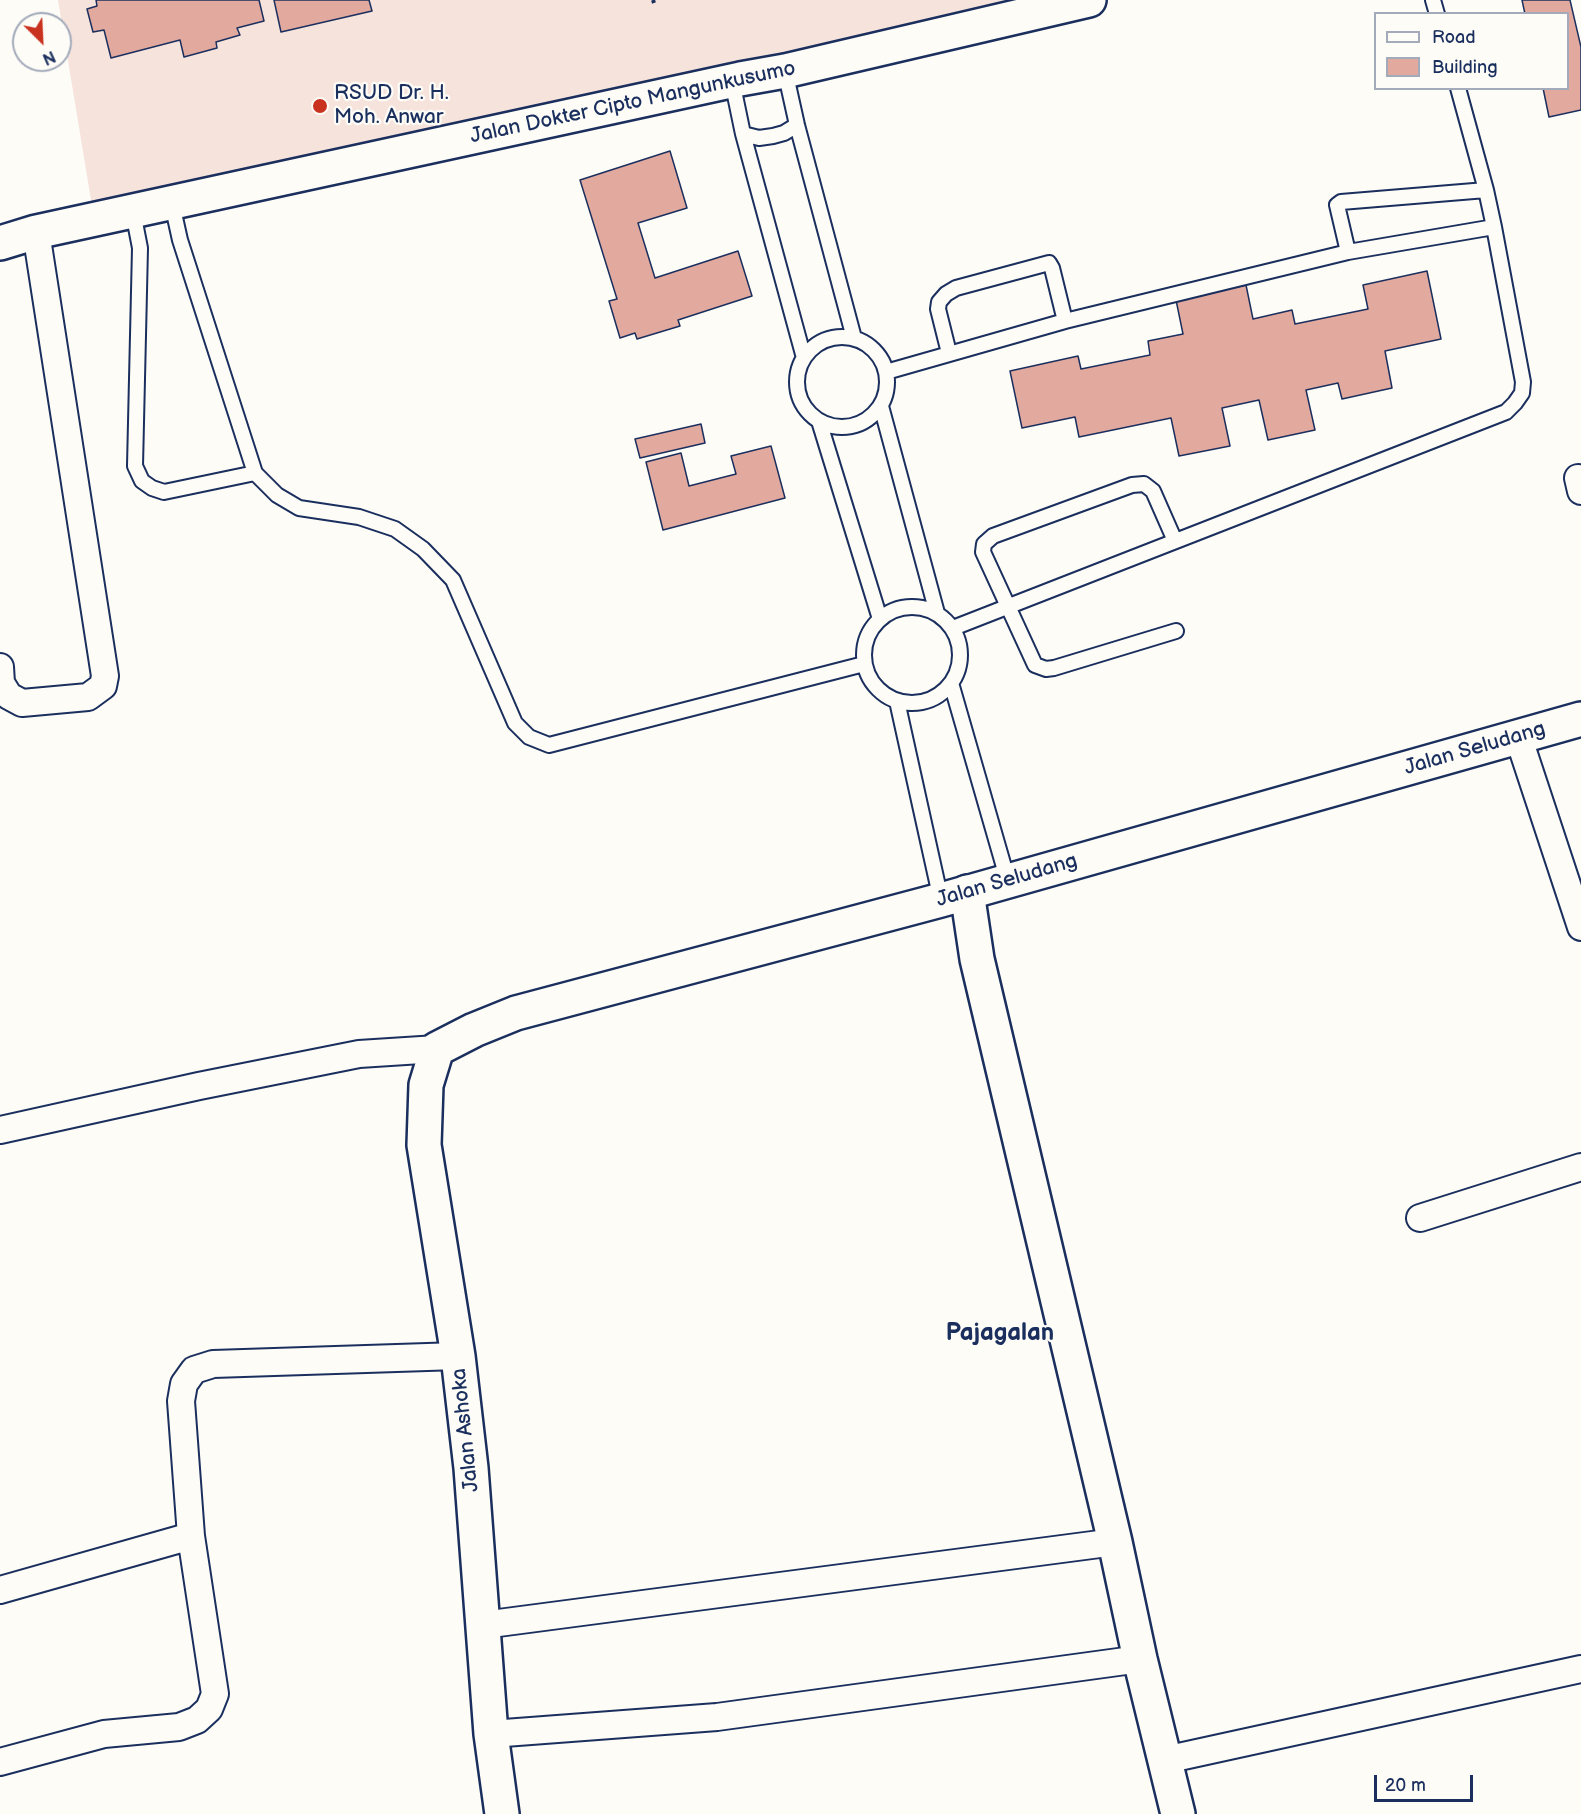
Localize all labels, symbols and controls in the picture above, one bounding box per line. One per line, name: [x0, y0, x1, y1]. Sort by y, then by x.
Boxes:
north arrow: [12, 12, 72, 72]
legend: [1374, 12, 1569, 90]
text: Road: [1432, 27, 1476, 48]
text: N: [39, 46, 58, 68]
street label: Jalan Dokter Cipto Mangunkusumo: [468, 56, 798, 150]
text: Building: [1432, 57, 1498, 78]
place label: RSUD Dr. H. Moh. Anwar: [334, 81, 449, 131]
marker: RSUD Dr. H. Moh. Anwar: [311, 97, 329, 115]
street label: Jalan Seludang: [1401, 717, 1549, 781]
street label: Jalan Seludang: [933, 849, 1081, 913]
district label: Pajagalan: [946, 1320, 1054, 1348]
street label: Jalan Ashoka: [447, 1367, 485, 1493]
scale bar: [1377, 1763, 1476, 1801]
text: 20 m: [1385, 1775, 1426, 1796]

